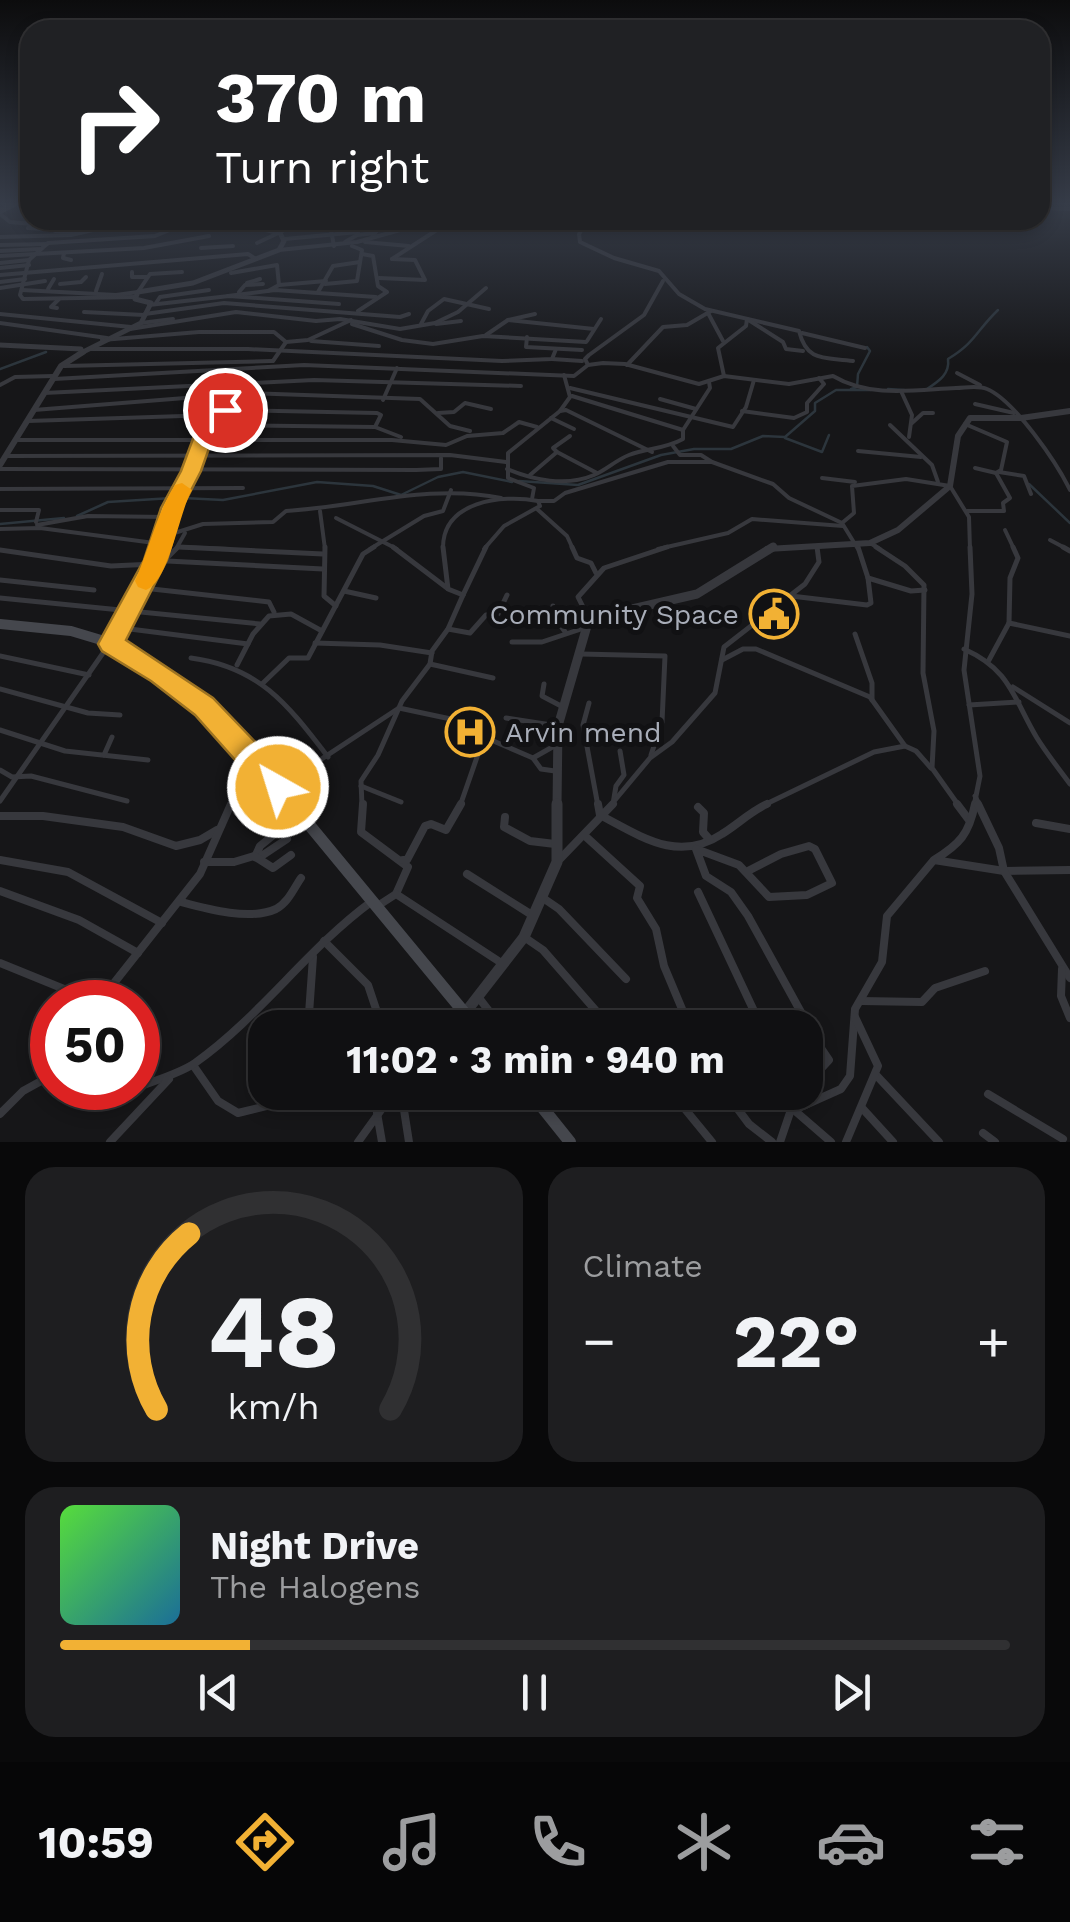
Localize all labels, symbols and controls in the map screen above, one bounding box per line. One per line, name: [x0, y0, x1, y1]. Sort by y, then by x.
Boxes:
text: 370 m: [215, 57, 426, 139]
icon: right: [50, 60, 180, 190]
text: Turn right: [215, 141, 429, 194]
pin: [183, 368, 268, 453]
icon: arrive: [198, 383, 253, 438]
public building icon: Community Space: [748, 588, 800, 640]
place label: Community Space: [489, 598, 739, 631]
hospital icon: Arvin mend: [444, 706, 496, 758]
place label: Arvin mend: [505, 716, 662, 749]
position arrow: [226, 735, 330, 839]
speed limit sign: 50: [30, 980, 160, 1110]
text: 11:02 · 3 min · 940 m: [346, 1038, 725, 1082]
text: Climate: [583, 1247, 703, 1285]
text: 48: [208, 1270, 340, 1392]
text: 22°: [733, 1297, 860, 1385]
text: −: [583, 1309, 616, 1373]
text: +: [977, 1309, 1010, 1373]
text: km/h: [228, 1386, 320, 1428]
text: Night Drive: [210, 1524, 419, 1568]
text: The Halogens: [210, 1568, 420, 1606]
icon: previous: [191, 1665, 246, 1720]
icon: pause: [507, 1665, 562, 1720]
icon: next: [824, 1665, 879, 1720]
icon: directions: [230, 1807, 300, 1877]
icon: music: [377, 1807, 447, 1877]
icon: phone: [523, 1807, 593, 1877]
icon: climate: [669, 1807, 739, 1877]
icon: car: [816, 1807, 886, 1877]
icon: filters: [962, 1807, 1032, 1877]
text: 10:59: [38, 1816, 154, 1869]

